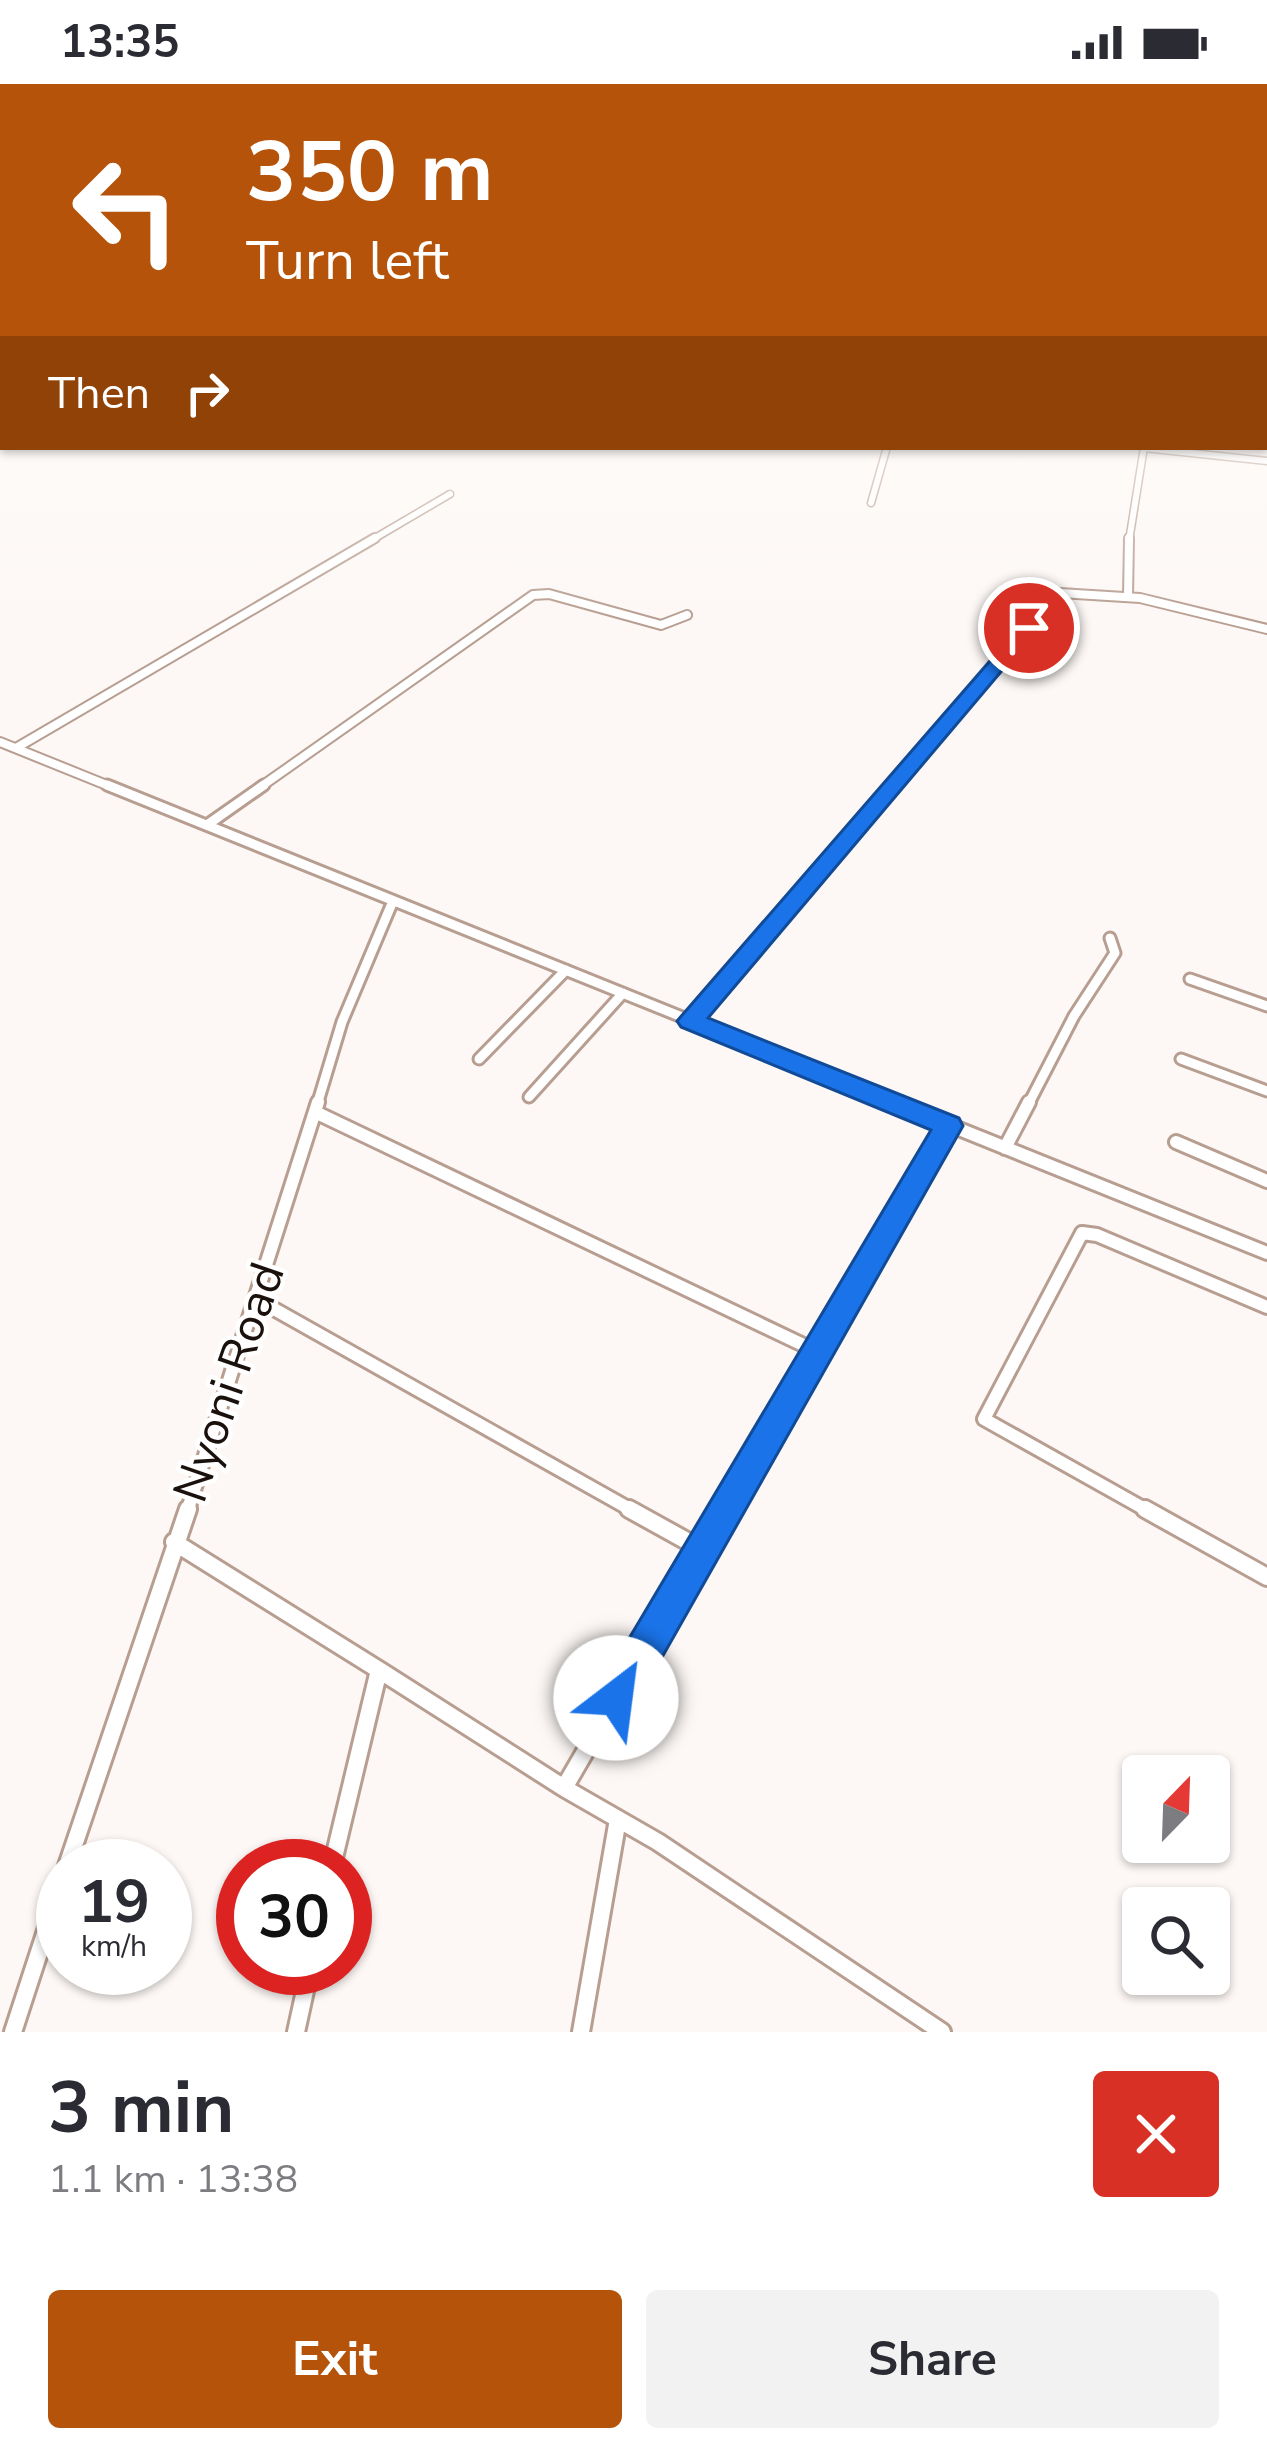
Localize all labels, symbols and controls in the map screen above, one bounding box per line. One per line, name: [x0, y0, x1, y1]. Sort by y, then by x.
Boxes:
text: 13:35: [60, 12, 179, 73]
text: 350 m: [246, 115, 494, 230]
icon: left: [48, 132, 204, 288]
text: Turn left: [246, 224, 449, 298]
icon: right: [174, 360, 240, 426]
text: Then: [48, 363, 150, 424]
pin: [978, 577, 1080, 679]
icon: arrive: [996, 595, 1062, 661]
street label: Nyoni Road: [157, 1254, 301, 1511]
position arrow: [553, 1635, 679, 1761]
north arrow: [1122, 1755, 1230, 1863]
map controls: [1122, 1755, 1230, 1995]
speed limit sign: 30: [216, 1839, 372, 1995]
text: 19: [78, 1861, 150, 1943]
button: search: [1122, 1887, 1230, 1995]
text: km/h: [81, 1926, 147, 1967]
text: 3 min: [48, 2059, 234, 2157]
button: close: [1093, 2071, 1219, 2197]
text: 1.1 km · 13:38: [48, 2153, 298, 2206]
button: Exit: [48, 2290, 622, 2428]
button: Share: [646, 2290, 1219, 2428]

